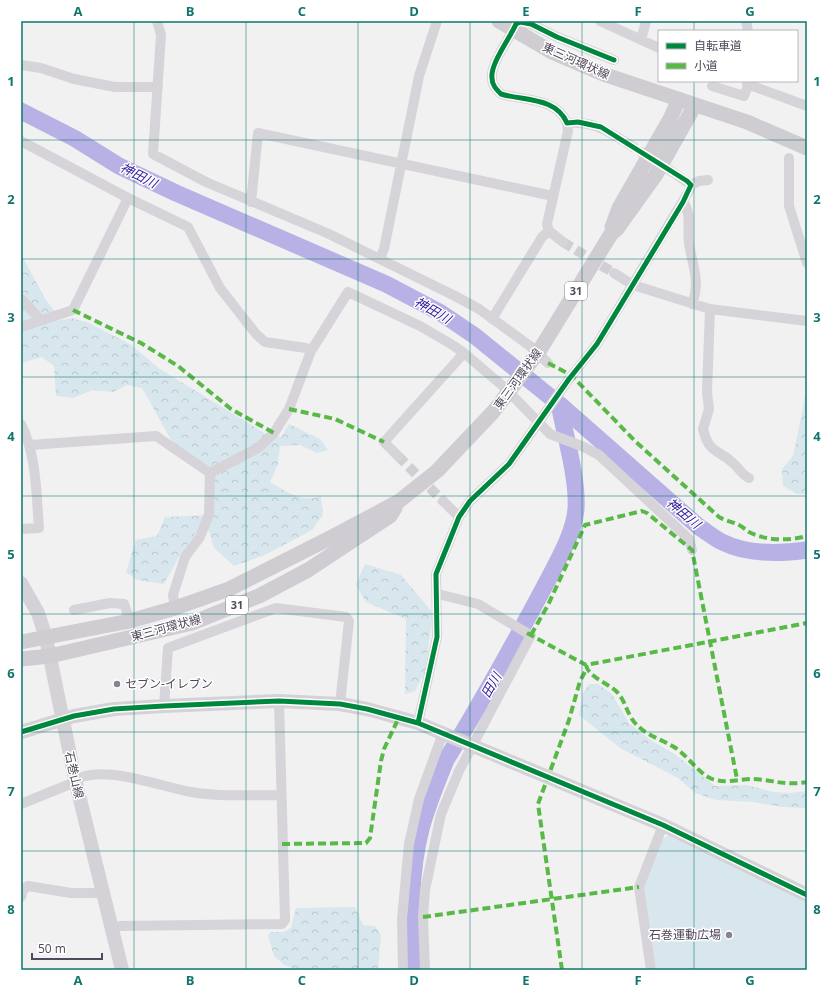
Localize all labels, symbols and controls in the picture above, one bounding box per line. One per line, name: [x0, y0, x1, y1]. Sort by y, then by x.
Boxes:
text: A: [74, 2, 83, 20]
text: B: [186, 2, 195, 20]
text: C: [298, 2, 306, 20]
text: D: [409, 2, 419, 20]
text: E: [522, 2, 530, 20]
text: F: [634, 2, 642, 20]
text: G: [745, 2, 755, 20]
legend: [658, 30, 798, 82]
text: 自転車道: [694, 37, 742, 54]
street label: 東三河環状線: [540, 38, 613, 83]
text: 小道: [694, 57, 718, 74]
text: 1: [7, 72, 15, 90]
text: 1: [813, 72, 821, 90]
water label: 神田川: [118, 158, 162, 193]
text: 2: [7, 190, 15, 208]
text: 2: [813, 190, 821, 208]
road number: 31: [565, 282, 587, 300]
water label: 神田川: [412, 292, 456, 329]
text: 3: [7, 308, 15, 326]
text: 3: [813, 308, 821, 326]
street label: 東三河環状線: [490, 345, 546, 413]
text: 4: [7, 427, 15, 445]
text: 4: [813, 427, 821, 445]
water label: 神田川: [663, 494, 706, 534]
text: 5: [7, 545, 15, 563]
text: 5: [813, 545, 821, 563]
road number: 31: [226, 596, 248, 614]
street label: 東三河環状線: [129, 610, 203, 645]
text: 6: [7, 664, 15, 682]
text: 6: [813, 664, 821, 682]
water label: 田川: [477, 668, 506, 701]
place label: セブン-イレブン: [125, 675, 213, 692]
marker: セブン-イレブン: [112, 679, 122, 689]
street label: 石巻山線: [61, 750, 88, 800]
text: 7: [7, 782, 15, 800]
text: 7: [813, 782, 821, 800]
text: 8: [7, 900, 15, 918]
text: 8: [813, 900, 821, 918]
place label: 石巻運動広場: [649, 926, 721, 943]
marker: 石巻運動広場: [724, 930, 734, 940]
scale bar: [32, 935, 102, 961]
text: 50 m: [38, 940, 66, 957]
text: A: [74, 971, 83, 989]
text: B: [186, 971, 195, 989]
text: C: [298, 971, 306, 989]
text: D: [409, 971, 419, 989]
text: E: [522, 971, 530, 989]
text: F: [634, 971, 642, 989]
text: G: [745, 971, 755, 989]

